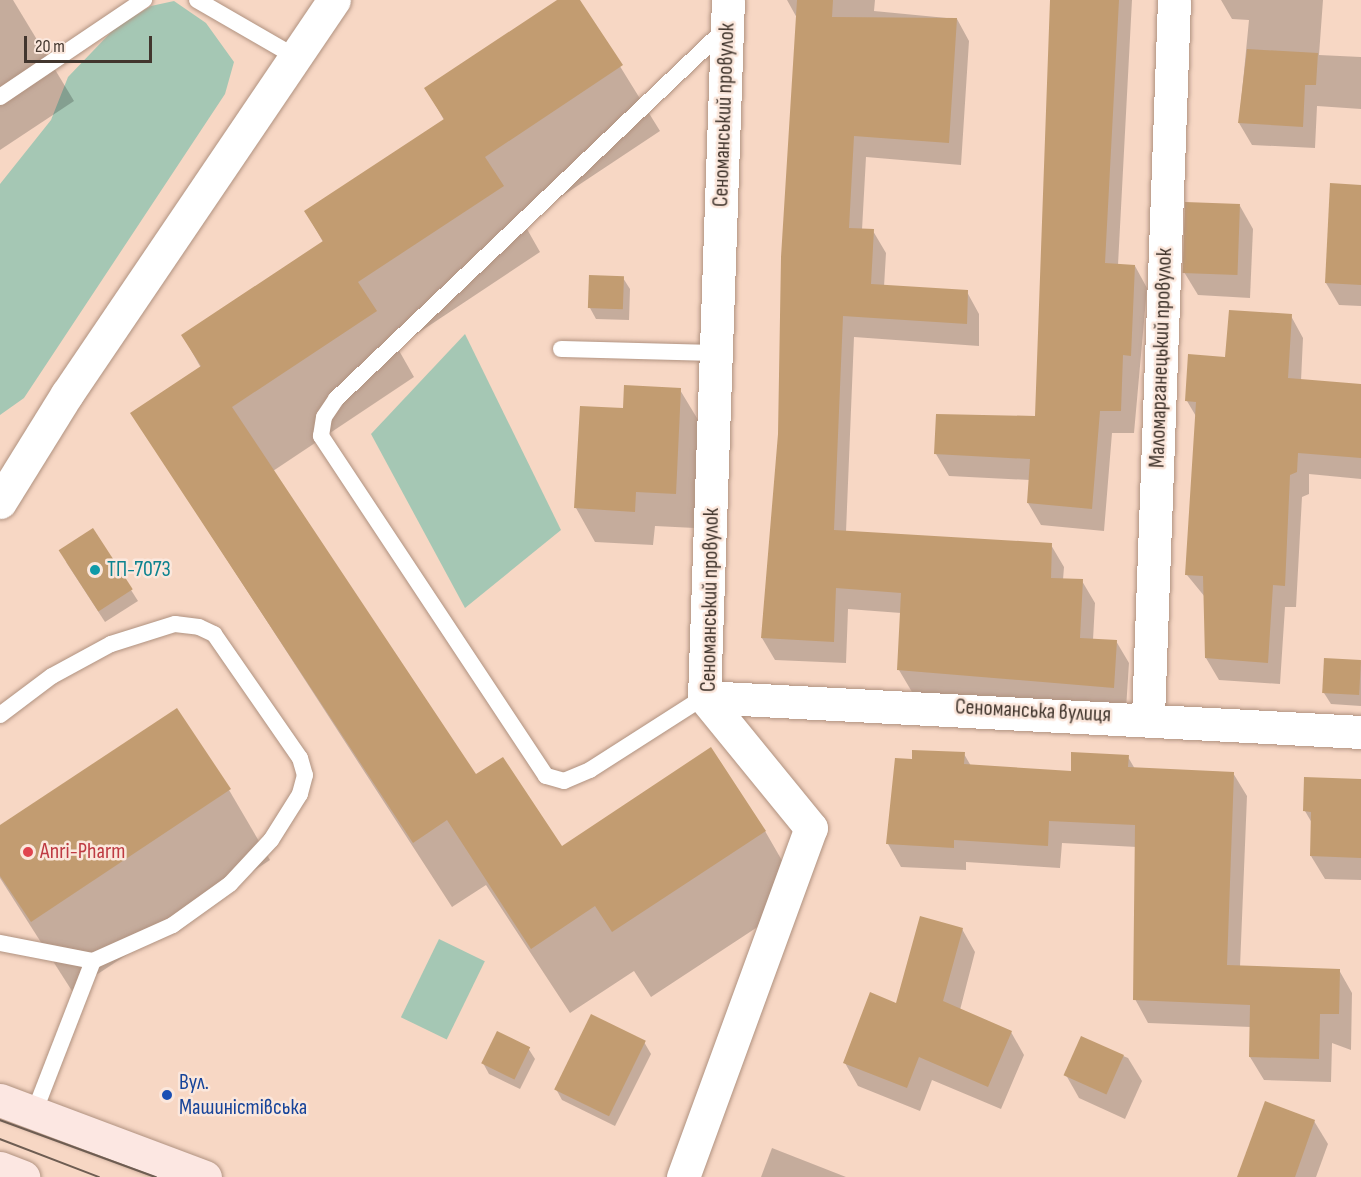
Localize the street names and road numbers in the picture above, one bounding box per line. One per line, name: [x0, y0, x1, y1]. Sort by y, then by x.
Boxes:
street label: Сеноманський провулок: [708, 23, 740, 207]
street label: Маломарганецький провулок: [1144, 248, 1178, 468]
street label: Сеноманський провулок: [695, 508, 725, 692]
street label: Сеноманська вулиця: [954, 694, 1112, 728]

